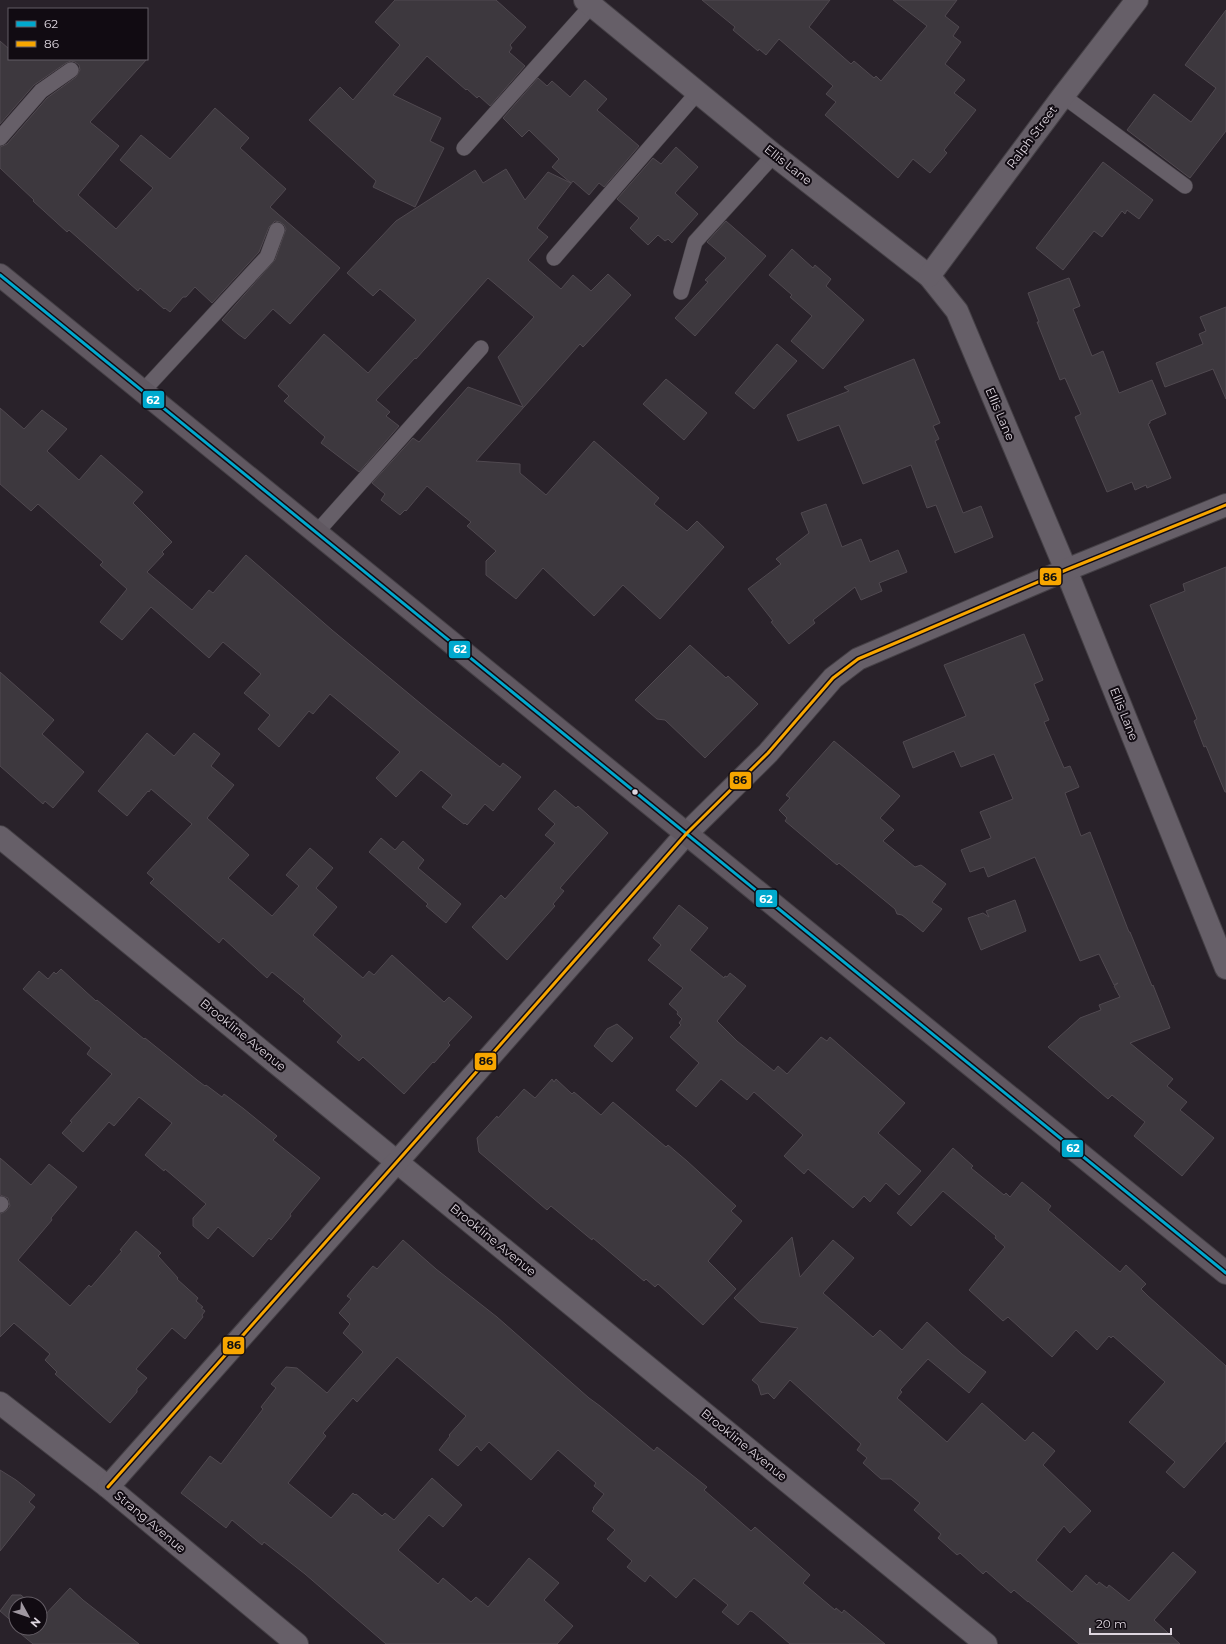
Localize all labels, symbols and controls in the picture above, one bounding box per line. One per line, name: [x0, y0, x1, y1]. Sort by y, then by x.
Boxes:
legend: [8, 8, 148, 60]
text: 62: [44, 16, 58, 31]
text: 86: [44, 36, 59, 51]
street label: Ralph Street: [1003, 102, 1060, 171]
street label: Ellis Lane: [762, 141, 815, 188]
street label: Ellis Lane: [983, 385, 1018, 443]
line badge: 62: [142, 390, 165, 409]
text: 62: [146, 393, 160, 407]
line badge: 86: [1039, 567, 1062, 586]
text: 86: [1043, 570, 1057, 584]
line badge: 62: [448, 640, 471, 659]
text: 62: [453, 642, 467, 656]
street label: Ellis Lane: [1107, 685, 1142, 743]
line badge: 86: [729, 771, 752, 790]
text: 86: [733, 773, 747, 787]
unlabelled marker: [630, 787, 640, 797]
line badge: 62: [755, 889, 778, 908]
text: 62: [759, 892, 773, 906]
street label: Brookline Avenue: [197, 995, 289, 1074]
line badge: 86: [474, 1052, 497, 1071]
text: 86: [479, 1054, 493, 1068]
line badge: 62: [1061, 1139, 1084, 1158]
text: 62: [1066, 1141, 1080, 1155]
street label: Brookline Avenue: [447, 1200, 539, 1279]
line badge: 86: [222, 1336, 245, 1355]
text: 86: [227, 1338, 241, 1352]
street label: Brookline Avenue: [698, 1405, 790, 1484]
street label: Strang Avenue: [112, 1487, 189, 1556]
north arrow: [8, 1596, 48, 1636]
scale bar: [1090, 1610, 1171, 1636]
text: N: [27, 1615, 44, 1630]
text: 20 m: [1096, 1616, 1127, 1631]

